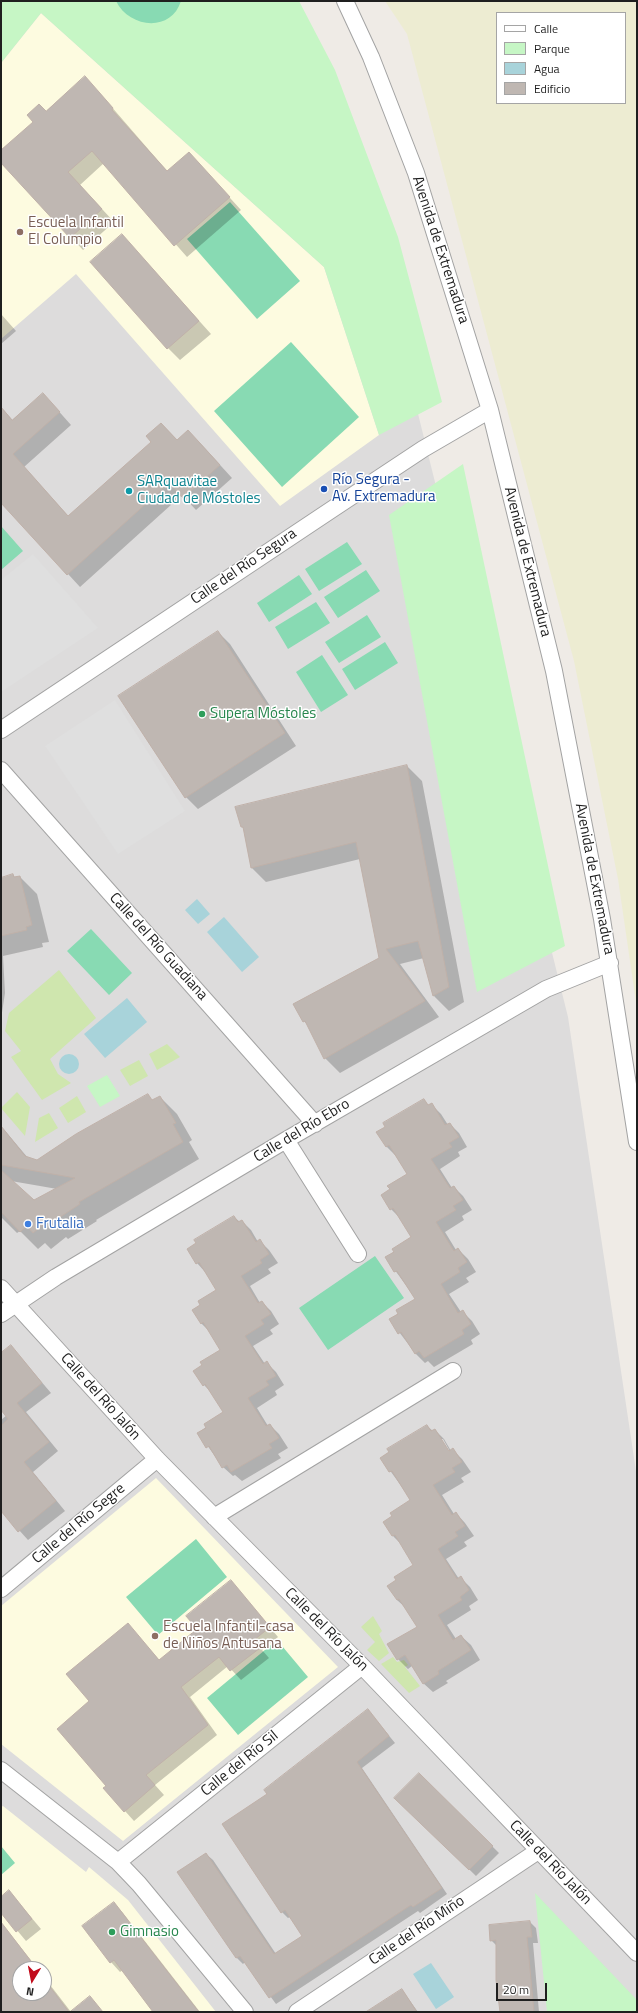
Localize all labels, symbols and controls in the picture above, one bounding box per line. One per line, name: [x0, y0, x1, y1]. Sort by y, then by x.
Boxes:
legend: [496, 12, 626, 104]
text: Calle: [534, 19, 558, 38]
text: Parque: [534, 39, 570, 58]
text: Agua: [534, 59, 560, 78]
text: Edificio: [534, 79, 570, 98]
street label: Avenida de Extremadura: [408, 174, 472, 326]
place label: Escuela Infantil El Columpio: [28, 214, 124, 249]
marker: Escuela Infantil El Columpio: [15, 227, 25, 237]
place label: Río Segura - Av. Extremadura: [332, 471, 436, 506]
place label: SARquavitae Ciudad de Móstoles: [137, 473, 261, 508]
marker: Río Segura - Av. Extremadura: [319, 484, 329, 494]
street label: Avenida de Extremadura: [500, 485, 554, 639]
marker: SARquavitae Ciudad de Móstoles: [124, 486, 134, 496]
street label: Calle del Río Segura: [188, 525, 300, 609]
place label: Supera Móstoles: [210, 705, 316, 723]
marker: Supera Móstoles: [197, 709, 207, 719]
street label: Avenida de Extremadura: [570, 802, 618, 956]
street label: Calle del Río Guadiana: [105, 890, 211, 1004]
street label: Calle del Río Ebro: [251, 1095, 353, 1167]
place label: Frutalia: [36, 1215, 84, 1233]
marker: Frutalia: [23, 1219, 33, 1229]
street label: Calle del Río Jalón: [56, 1350, 144, 1444]
street label: Calle del Río Segre: [29, 1480, 129, 1568]
street label: Calle del Río Jalón: [280, 1584, 372, 1676]
place label: Escuela Infantil-casa de Niños Antusana: [163, 1618, 294, 1653]
marker: Escuela Infantil-casa de Niños Antusana: [150, 1631, 160, 1641]
street label: Calle del Río Sil: [198, 1727, 282, 1801]
street label: Calle del Río Jalón: [505, 1817, 595, 1909]
street label: Calle del Río Miño: [366, 1892, 468, 1970]
place label: Gimnasio: [120, 1923, 179, 1941]
marker: Gimnasio: [107, 1927, 117, 1937]
north arrow: [12, 1961, 52, 2001]
scale bar: [498, 1975, 549, 2001]
text: 20 m: [503, 1980, 529, 1999]
text: N: [25, 1983, 35, 2000]

